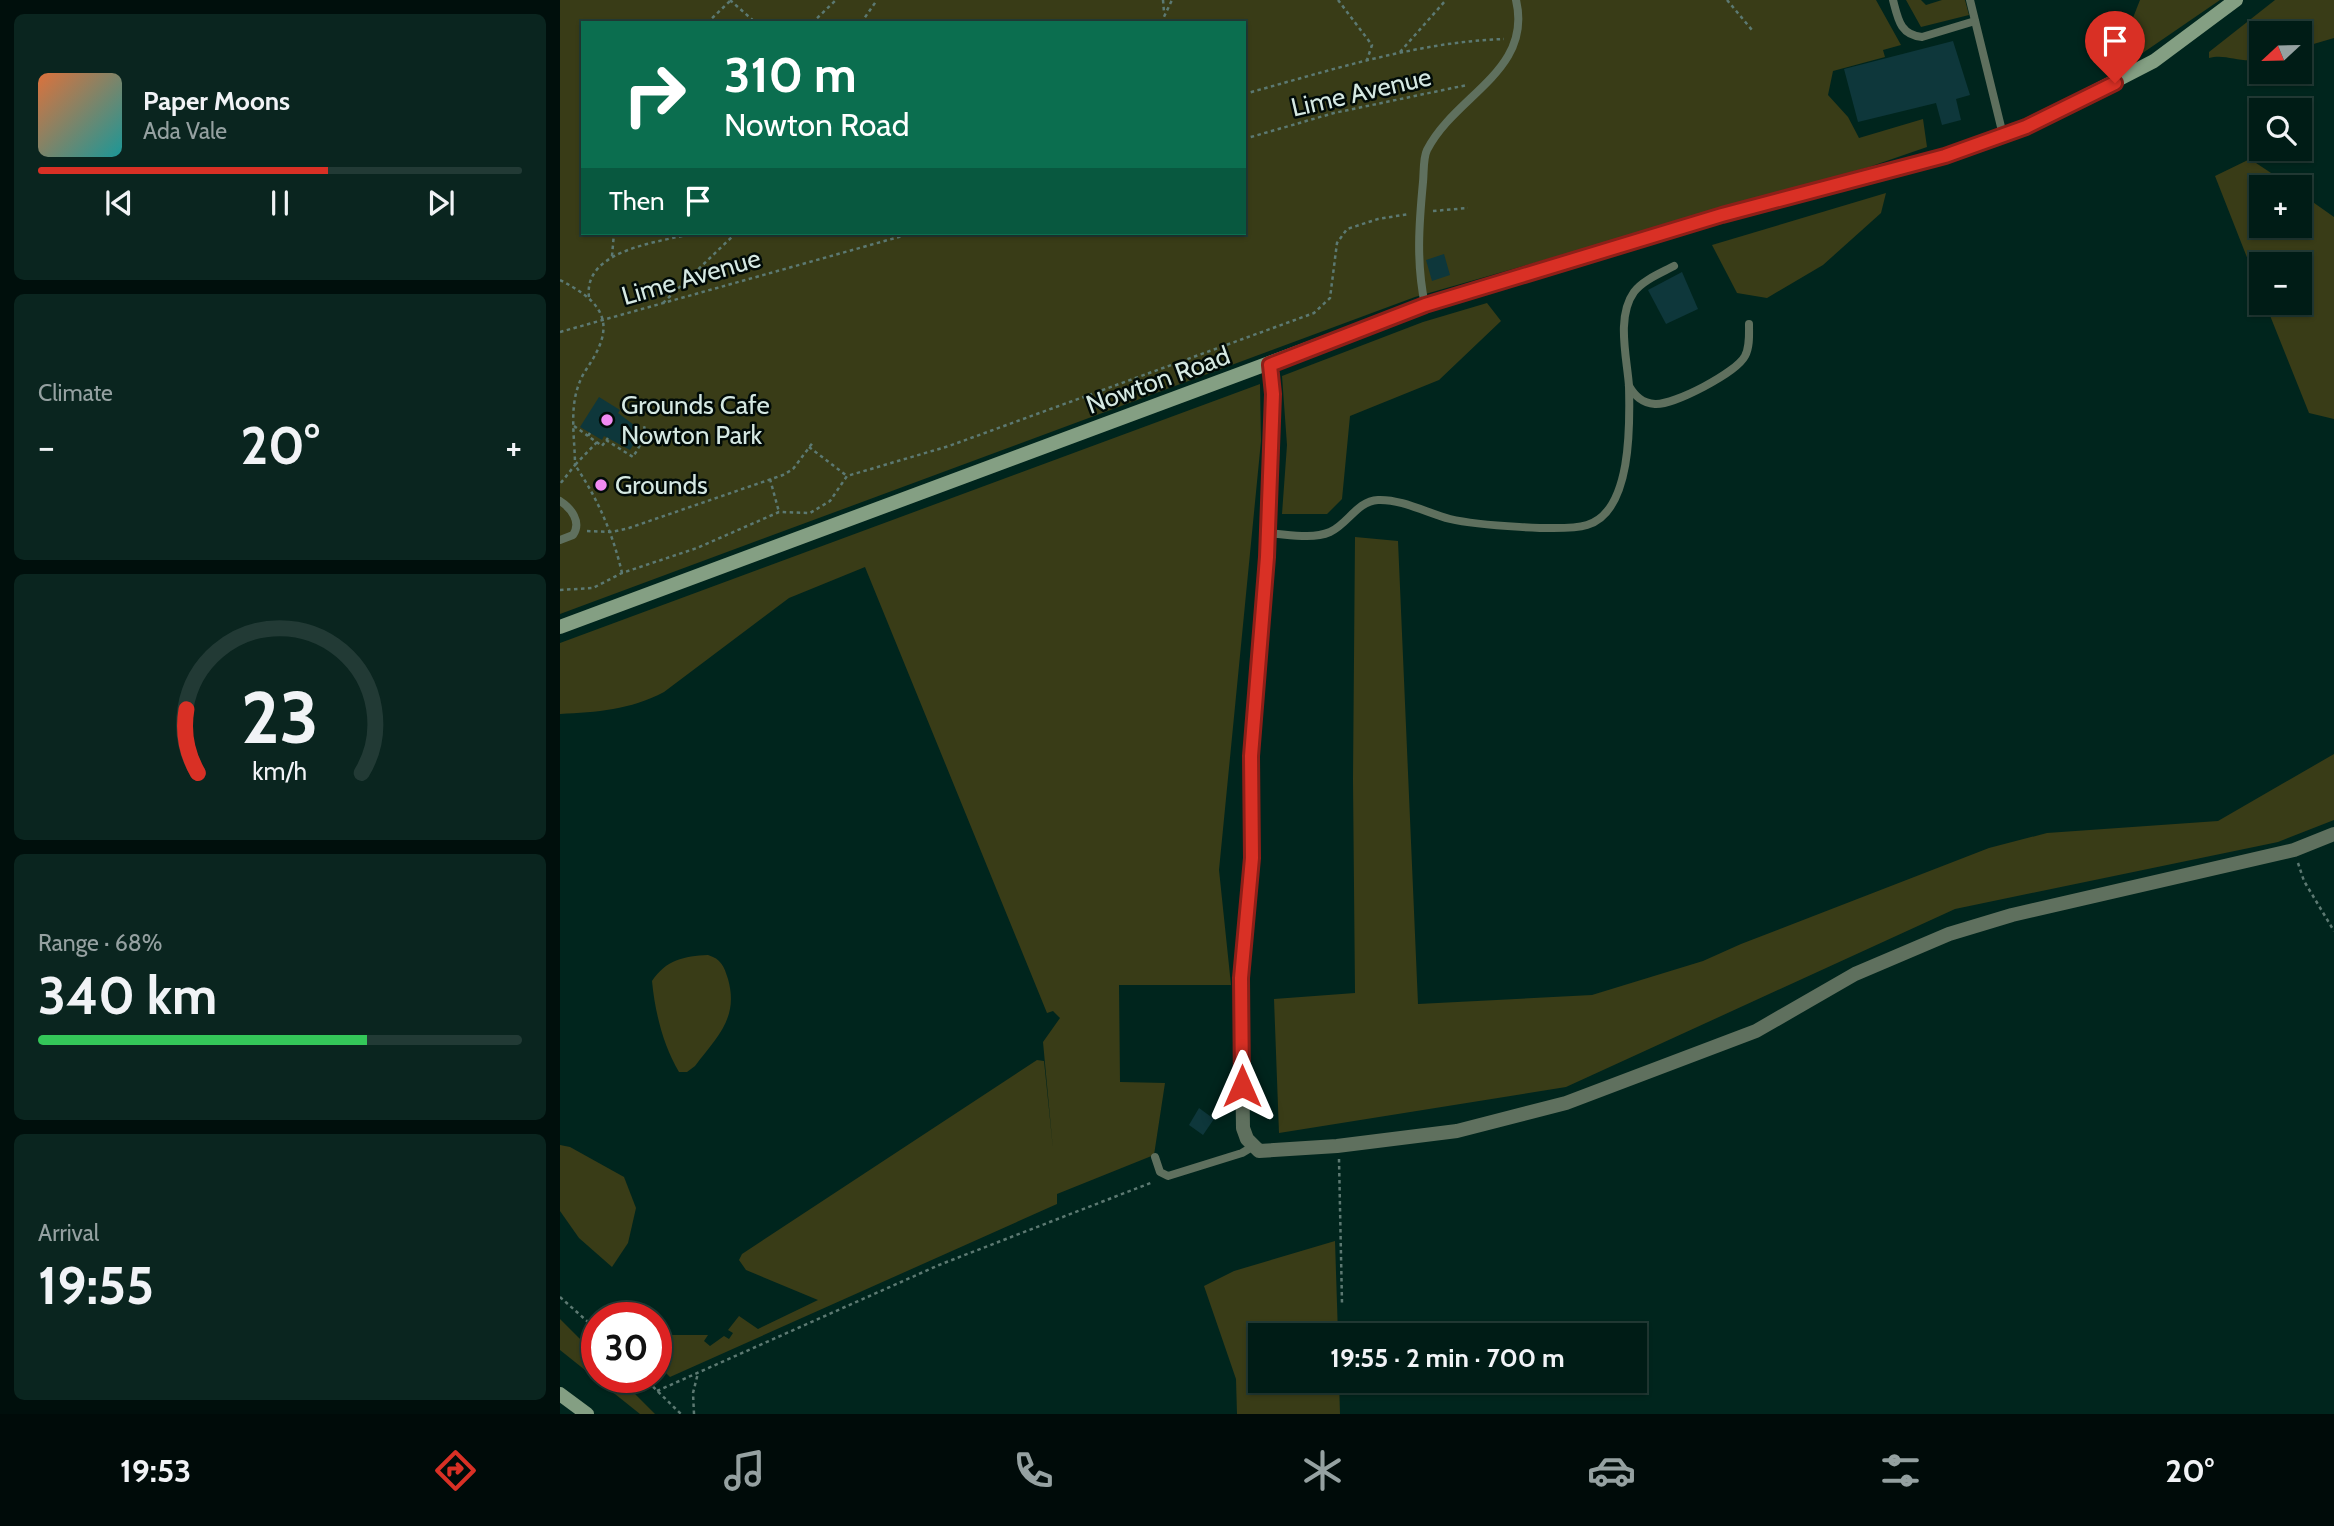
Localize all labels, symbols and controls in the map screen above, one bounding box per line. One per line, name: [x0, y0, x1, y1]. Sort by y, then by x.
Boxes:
pin: [2085, 11, 2145, 83]
north arrow: [2249, 21, 2312, 84]
map controls: [2249, 21, 2312, 315]
icon: arrive: [2096, 22, 2134, 60]
text: 310 m: [724, 45, 857, 104]
icon: right: [609, 49, 700, 140]
street label: Lime Avenue: [1288, 60, 1434, 124]
text: Paper Moons: [143, 85, 290, 117]
button: search: [2249, 98, 2312, 161]
text: Nowton Road: [724, 105, 909, 144]
text: Ada Vale: [143, 117, 227, 145]
button: +: [2249, 175, 2312, 238]
icon: arrive: [679, 182, 717, 220]
icon: previous: [100, 184, 138, 222]
icon: pause: [261, 184, 299, 222]
icon: next: [422, 184, 460, 222]
text: Then: [609, 185, 665, 217]
street label: Lime Avenue: [618, 242, 764, 312]
button: −: [2249, 252, 2312, 315]
street label: Nowton Road: [1082, 339, 1234, 421]
text: Climate: [38, 379, 113, 407]
place label: Grounds Cafe Nowton Park: [621, 389, 770, 451]
marker: Grounds Cafe Nowton Park: [599, 412, 615, 428]
text: 20°: [240, 414, 320, 477]
text: −: [38, 423, 55, 470]
text: +: [505, 423, 522, 470]
place label: Grounds: [615, 469, 708, 501]
marker: Grounds: [593, 477, 609, 493]
text: 23: [241, 673, 319, 761]
text: km/h: [253, 756, 307, 786]
text: Range · 68%: [38, 929, 162, 957]
text: 340 km: [38, 964, 217, 1027]
position arrow: [1205, 1049, 1279, 1123]
text: Arrival: [38, 1219, 99, 1247]
text: 19:55: [38, 1254, 154, 1317]
speed limit sign: 30: [581, 1302, 672, 1393]
text: 19:55 · 2 min · 700 m: [1330, 1342, 1565, 1374]
icon: directions: [431, 1446, 480, 1495]
icon: music: [720, 1446, 769, 1495]
icon: phone: [1009, 1446, 1058, 1495]
icon: climate: [1298, 1446, 1347, 1495]
icon: car: [1587, 1446, 1636, 1495]
icon: filters: [1876, 1446, 1925, 1495]
text: 19:53: [120, 1451, 191, 1490]
text: 20°: [2165, 1451, 2214, 1490]

